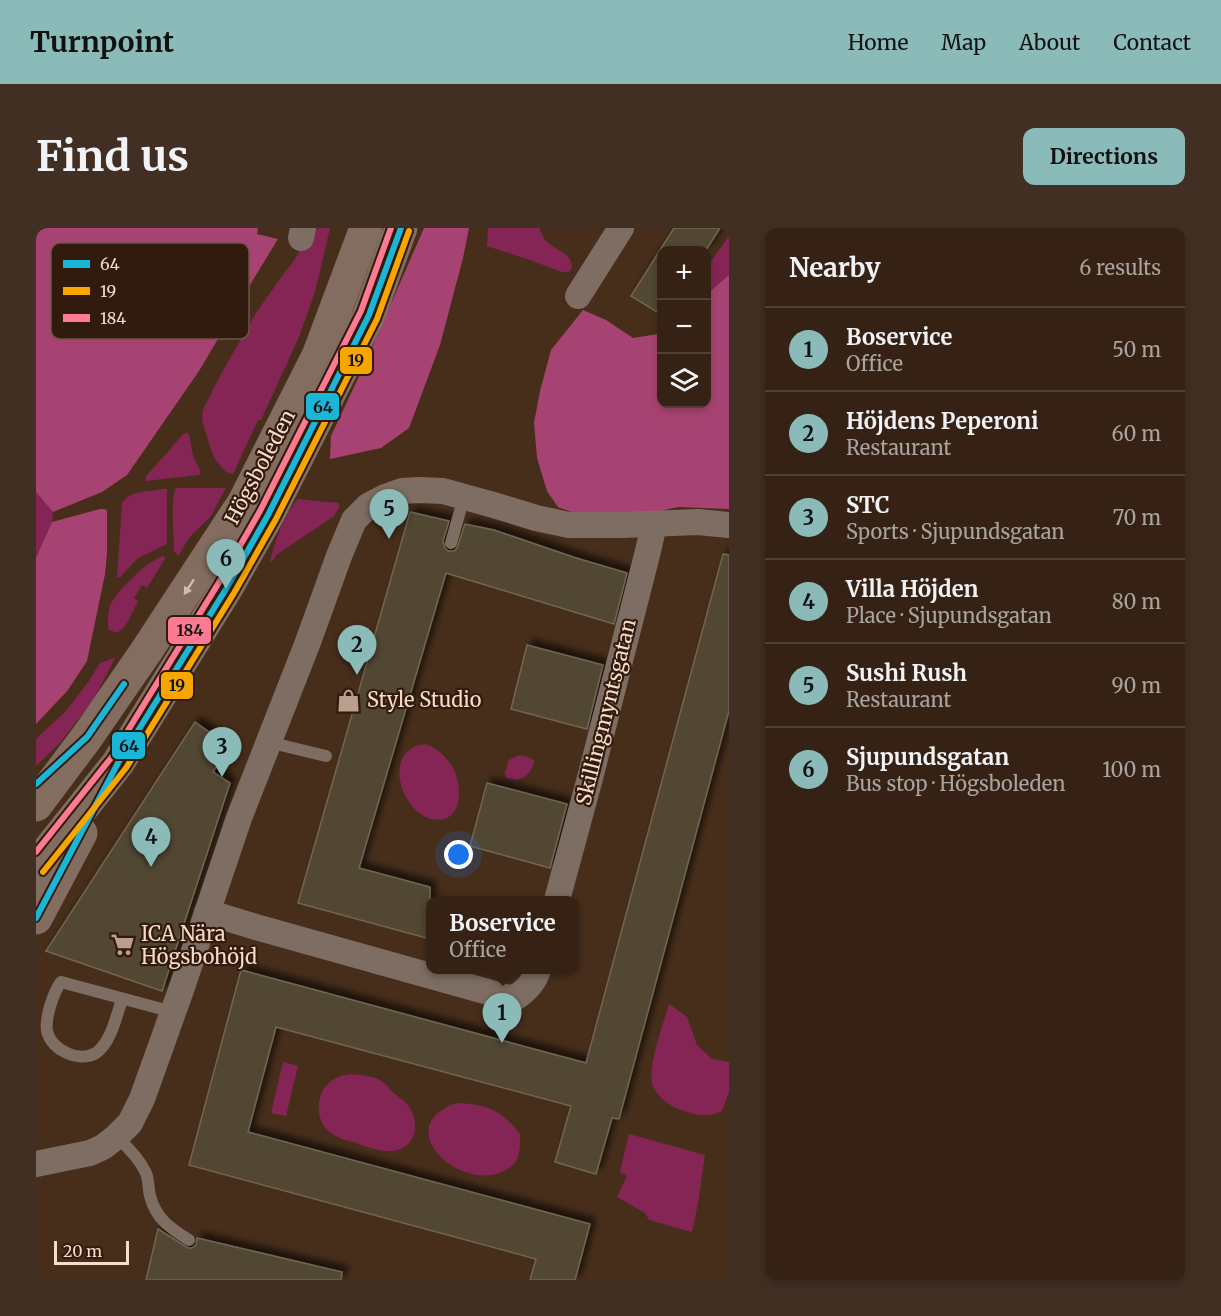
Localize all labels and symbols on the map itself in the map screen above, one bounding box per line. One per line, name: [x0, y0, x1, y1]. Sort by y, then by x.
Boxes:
legend: [51, 243, 249, 339]
text: 64: [100, 254, 120, 274]
text: 19: [100, 281, 116, 301]
text: 184: [100, 308, 126, 328]
line badge: 19: [339, 346, 373, 375]
text: 19: [348, 350, 364, 370]
line badge: 64: [305, 392, 340, 421]
text: 64: [313, 397, 333, 417]
street label: Högsboleden: [219, 405, 300, 528]
pin: 5: [370, 490, 408, 539]
pin: 6: [206, 540, 246, 589]
one-way arrow: [183, 578, 195, 594]
line badge: 184: [167, 616, 212, 645]
street label: Skillingmyntsgatan: [570, 616, 641, 808]
text: 184: [177, 620, 203, 640]
pin: 2: [338, 626, 376, 675]
line badge: 19: [160, 671, 194, 700]
text: 19: [169, 675, 185, 695]
shop icon: Style Studio: [336, 687, 362, 713]
place label: Style Studio: [367, 687, 482, 712]
pin: 3: [202, 728, 242, 777]
line badge: 64: [111, 731, 146, 760]
text: 64: [119, 736, 139, 756]
pin: 4: [132, 818, 170, 867]
your location: [444, 840, 473, 869]
place label: ICA Nära Högsbohöjd: [141, 921, 257, 969]
supermarket icon: ICA Nära Högsbohöjd: [110, 932, 136, 958]
pin: 1: [482, 994, 522, 1043]
scale bar: [54, 1238, 129, 1266]

